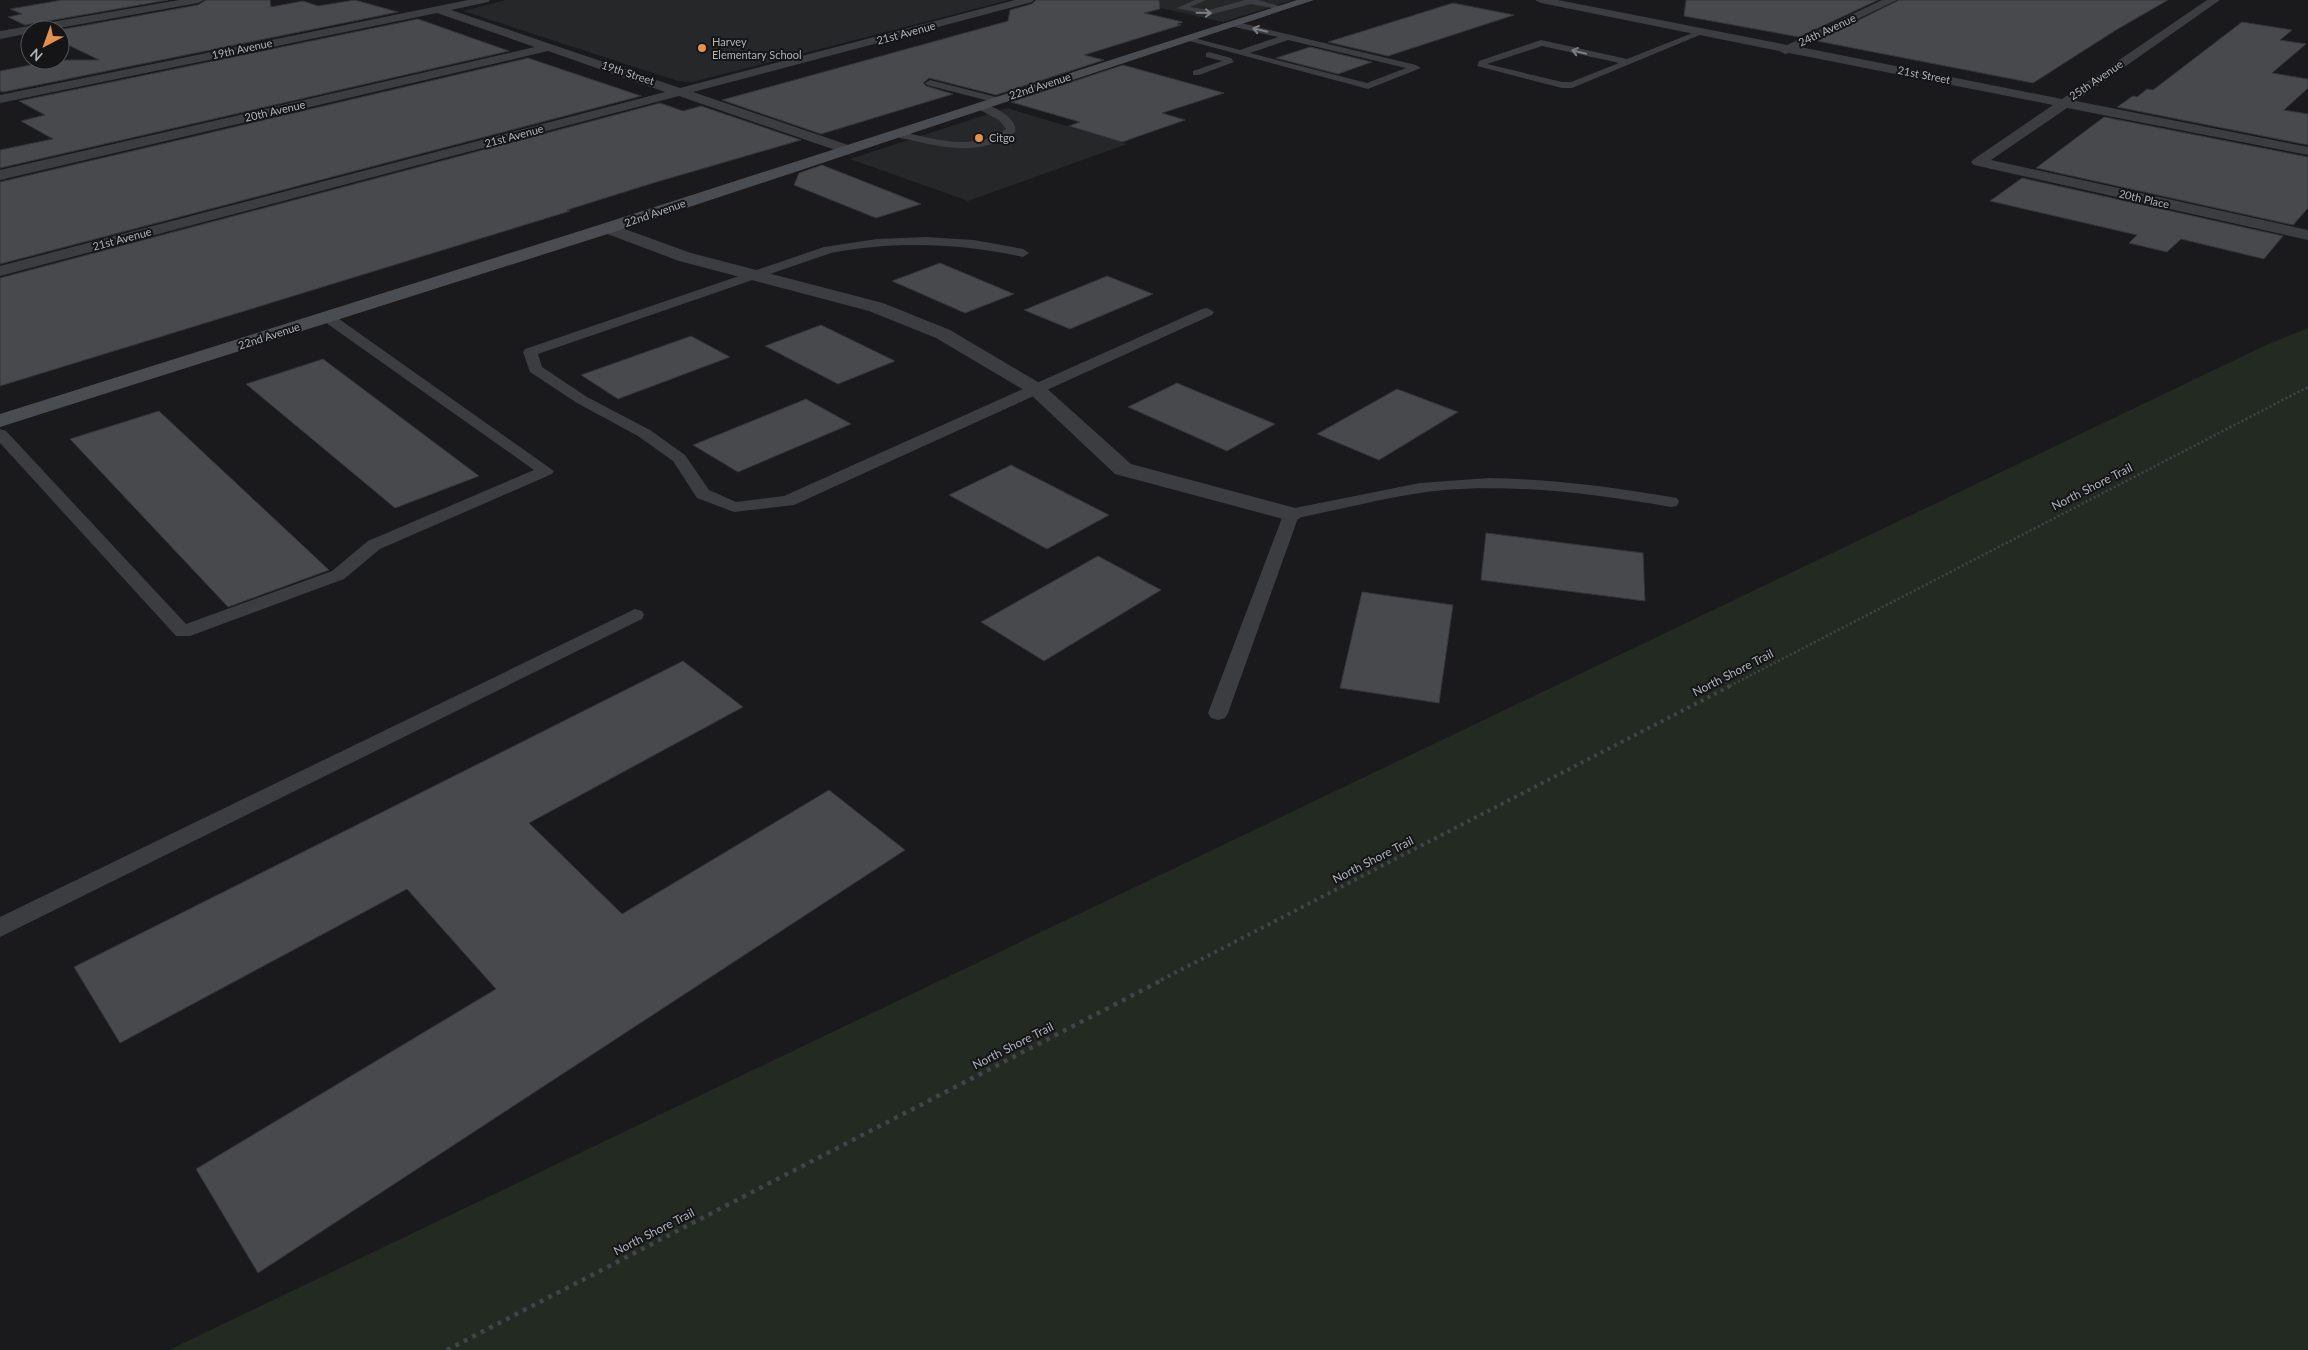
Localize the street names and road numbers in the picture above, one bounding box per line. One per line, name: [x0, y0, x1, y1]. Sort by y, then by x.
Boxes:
street label: 24th Avenue: [1796, 11, 1858, 48]
street label: 21st Avenue: [875, 18, 937, 47]
street label: 19th Avenue: [210, 36, 274, 61]
street label: 25th Avenue: [2067, 57, 2125, 102]
street label: 19th Street: [600, 58, 656, 87]
street label: 21st Street: [1897, 63, 1952, 86]
street label: 22nd Avenue: [1007, 69, 1072, 102]
street label: 20th Avenue: [243, 97, 307, 124]
street label: 21st Avenue: [483, 121, 545, 150]
street label: 20th Place: [2118, 186, 2171, 211]
street label: 22nd Avenue: [622, 196, 687, 229]
street label: 21st Avenue: [91, 224, 153, 253]
street label: 22nd Avenue: [236, 319, 301, 352]
street label: North Shore Trail: [2049, 460, 2135, 513]
street label: North Shore Trail: [1690, 646, 1776, 699]
street label: North Shore Trail: [1330, 833, 1416, 886]
street label: North Shore Trail: [970, 1019, 1056, 1072]
street label: North Shore Trail: [611, 1205, 697, 1258]

